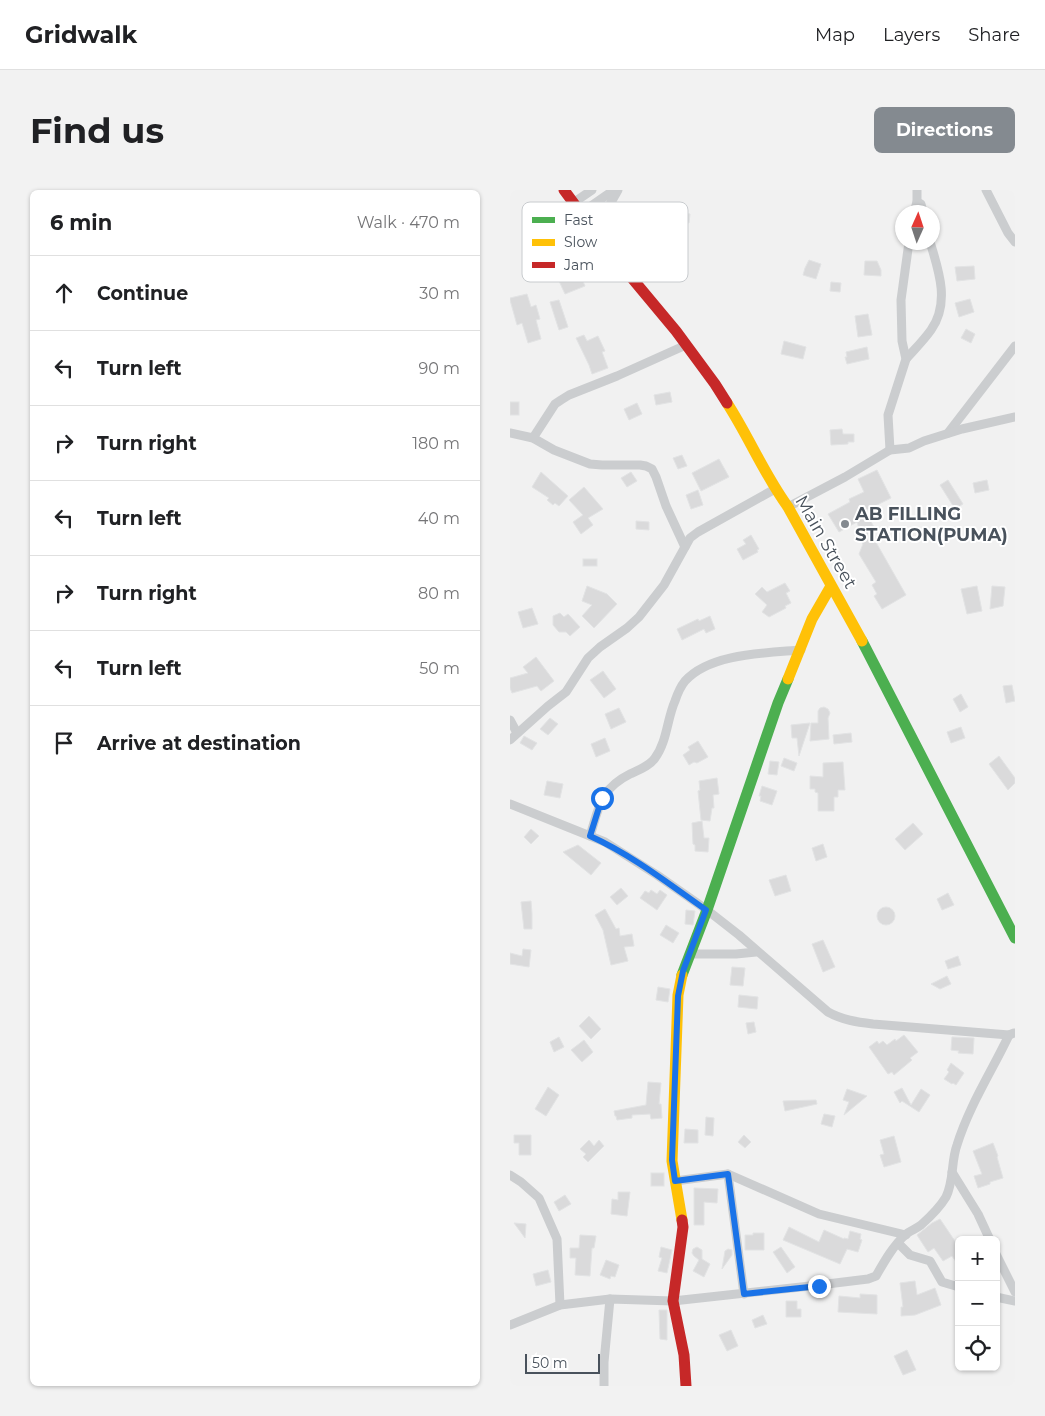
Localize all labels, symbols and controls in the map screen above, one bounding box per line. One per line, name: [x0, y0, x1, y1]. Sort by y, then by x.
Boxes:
text: Gridwalk: [25, 20, 137, 49]
text: Map: [815, 24, 855, 46]
text: Layers: [883, 24, 940, 46]
text: Share: [968, 24, 1020, 46]
button: Directions: [874, 107, 1015, 153]
text: Find us: [30, 109, 164, 152]
legend: [522, 202, 688, 282]
north arrow: [895, 205, 940, 250]
text: 6 min: [50, 210, 112, 235]
text: Fast: [564, 211, 594, 229]
text: Walk · 470 m: [357, 213, 460, 232]
text: Slow: [564, 233, 598, 251]
text: Jam: [563, 256, 594, 274]
icon: ahead: [50, 279, 78, 307]
text: Continue: [97, 282, 188, 305]
text: 30 m: [419, 284, 460, 303]
icon: left: [50, 354, 78, 382]
text: Turn left: [97, 357, 182, 380]
text: 90 m: [418, 359, 460, 378]
icon: right: [50, 429, 78, 457]
text: Turn right: [97, 432, 197, 455]
text: 180 m: [412, 434, 460, 453]
street label: Main Street: [790, 491, 862, 593]
place label: AB FILLING STATION(PUMA): [854, 503, 1008, 546]
icon: left: [50, 504, 78, 532]
text: Turn left: [97, 507, 182, 530]
text: 40 m: [418, 509, 460, 528]
marker: AB FILLING STATION(PUMA): [839, 518, 851, 530]
icon: right: [50, 579, 78, 607]
text: Turn right: [97, 582, 197, 605]
text: 80 m: [418, 584, 460, 603]
icon: left: [50, 654, 78, 682]
text: Turn left: [97, 657, 182, 680]
text: 50 m: [419, 659, 460, 678]
icon: arrive: [50, 729, 78, 757]
text: Arrive at destination: [97, 732, 301, 755]
route start: [591, 787, 614, 810]
map controls: [955, 1236, 1000, 1371]
button: +: [955, 1236, 1000, 1281]
route end: [808, 1275, 831, 1298]
button: −: [955, 1281, 1000, 1326]
button: locate: [955, 1326, 1000, 1371]
scale bar: [525, 1351, 600, 1374]
text: 50 m: [532, 1354, 568, 1372]

